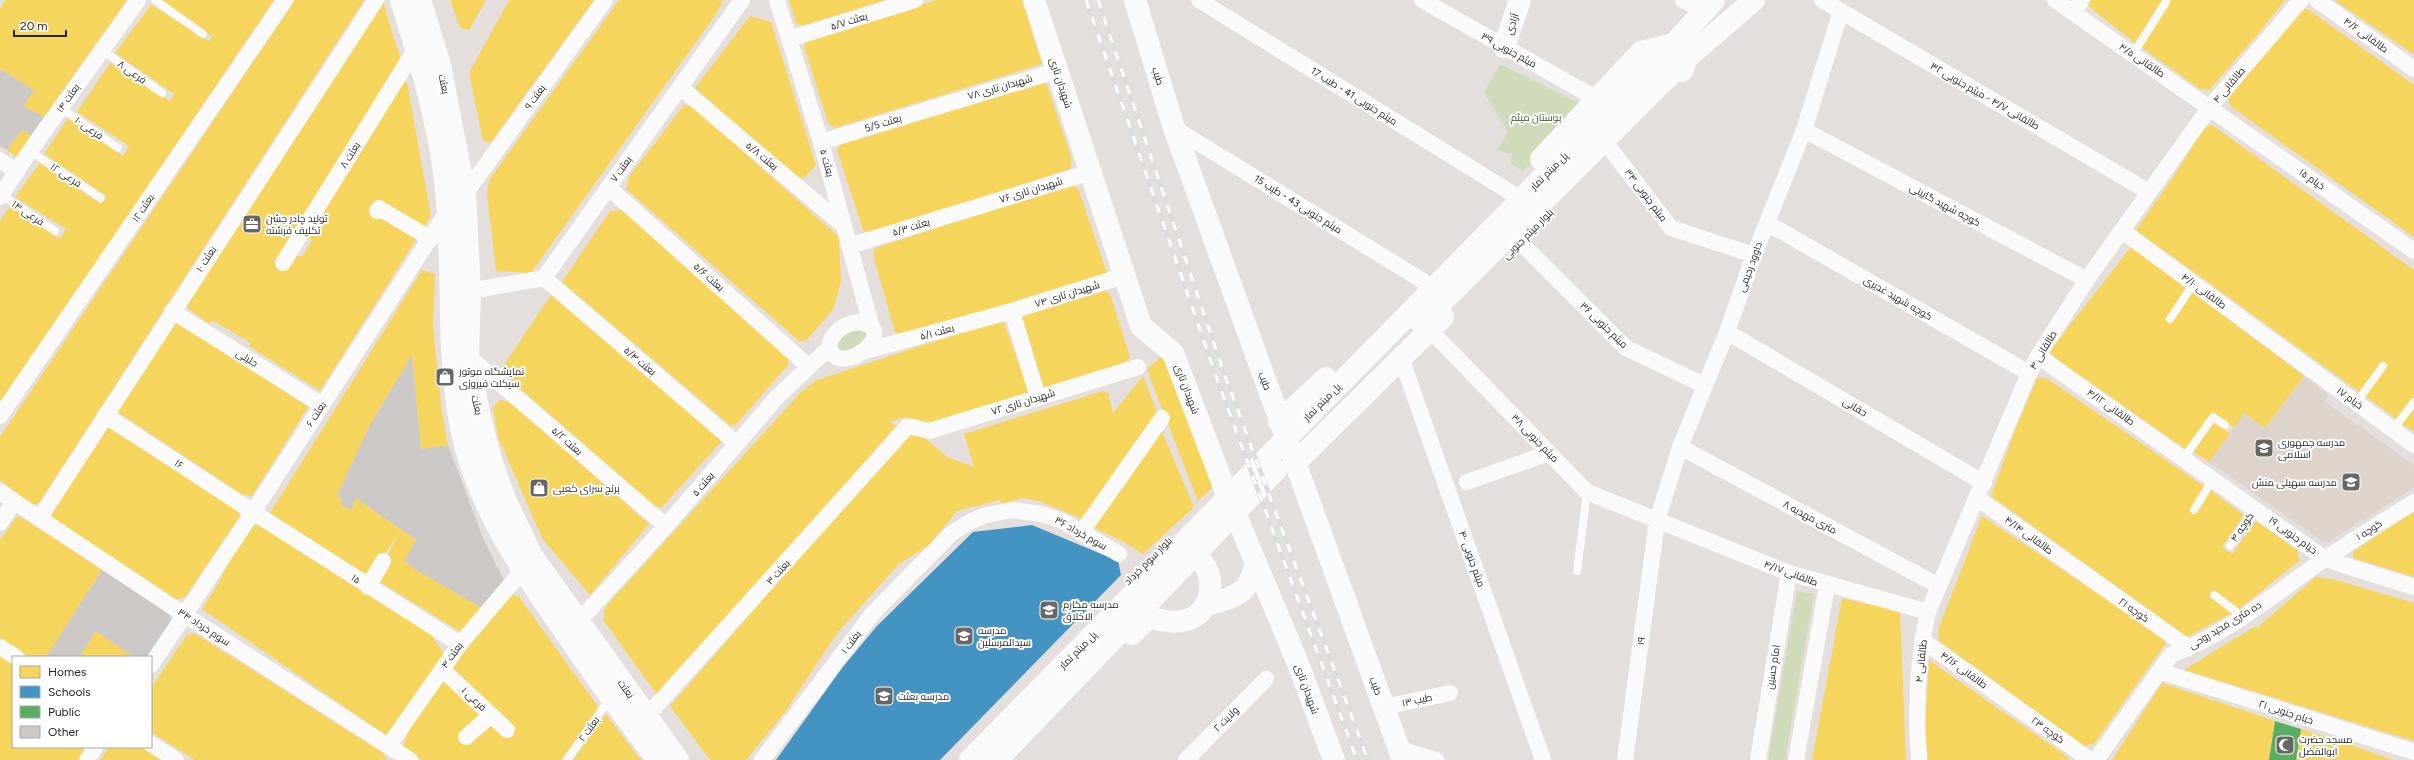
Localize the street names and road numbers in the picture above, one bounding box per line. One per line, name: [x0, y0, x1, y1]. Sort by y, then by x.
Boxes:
street label: بعثت ۵/۷: [829, 9, 869, 33]
street label: آزادی: [1502, 11, 1522, 36]
street label: طالقانی ۴/۶: [2341, 15, 2391, 55]
street label: میثم جنوبی ۳۹: [1478, 29, 1539, 71]
street label: طالقانی ۴/۵: [2117, 40, 2167, 80]
street label: شهیدان تاری: [1047, 56, 1075, 110]
street label: فرعی ۸: [115, 57, 149, 87]
street label: طالقانی ۴/۷ - میثم جنوبی ۳۲: [1928, 59, 2042, 133]
street label: میثم جنوبی 41 - طیب 17: [1308, 64, 1400, 129]
street label: طالقانی ۴: [2210, 64, 2248, 106]
street label: طیب: [1149, 65, 1167, 87]
street label: شهیدان تاری ۷۸: [966, 71, 1034, 103]
street label: بعثت: [436, 73, 452, 95]
street label: بعثت ۱۴: [53, 81, 83, 115]
street label: بعثت ۹: [522, 82, 548, 112]
street label: بعثت 5/5: [863, 111, 903, 135]
street label: فرعی ۱۰: [72, 114, 106, 142]
street label: بعثت ۸: [337, 139, 363, 171]
street label: بعثت ۵/۸: [743, 139, 781, 173]
street label: بعثت ۵: [817, 148, 837, 178]
street label: پل میثم تمار: [1527, 149, 1572, 194]
street label: بعثت ۷: [607, 153, 635, 185]
street label: فرعی ۱۲: [48, 160, 84, 190]
street label: خیام ۱۵: [2296, 165, 2327, 193]
street label: میثم جنوبی ۳۴: [1621, 166, 1670, 225]
street label: میثم جنوبی 43 - طیب 15: [1251, 172, 1344, 237]
street label: شهیدان تاری ۷۶: [998, 174, 1064, 206]
street label: کوچه شهید گایینی: [1907, 181, 1983, 229]
street label: بعثت ۱۲: [129, 192, 157, 224]
street label: فرعی ۱۴: [9, 198, 47, 228]
street label: بلوار میثم جنوبی: [1500, 206, 1557, 263]
street label: بعثت ۵/۳: [891, 215, 931, 239]
street label: داوود رحیمی: [1735, 240, 1765, 294]
street label: بعثت ۱۰: [193, 244, 219, 274]
street label: بعثت ۵/۶: [691, 260, 727, 294]
street label: طالقانی ۴/۱۰: [2179, 270, 2229, 312]
street label: کوچه شهید غدیری: [1861, 273, 1935, 323]
street label: شهیدان تاری ۷۴: [1033, 278, 1101, 310]
street label: میثم جنوبی ۳۶: [1577, 299, 1631, 352]
street label: بعثت ۵/۱: [918, 321, 956, 343]
street label: طالقانی ۴: [2026, 328, 2060, 372]
street label: بعثت ۵/۴: [621, 344, 659, 378]
street label: جلیلی: [234, 346, 260, 370]
street label: شهیدان تاری: [1172, 362, 1202, 416]
street label: طیب: [1256, 370, 1274, 392]
street label: پل میثم تمار: [1300, 380, 1345, 425]
street label: خیام ۱۷: [2334, 384, 2366, 413]
street label: شهیدان تاری ۷۲: [989, 386, 1057, 418]
street label: طالقانی ۴/۱۲: [2085, 386, 2137, 428]
street label: بعثت: [468, 394, 486, 416]
street label: حقانی: [1840, 395, 1870, 419]
street label: بعثت ۶: [303, 399, 329, 429]
street label: میثم جنوبی ۳۸: [1508, 411, 1561, 466]
street label: بعثت ۵/۲: [549, 424, 585, 458]
street label: ۱۶: [172, 456, 186, 472]
street label: بعثت ۵: [689, 469, 717, 499]
street label: ۸ متری مهدیه: [1781, 497, 1839, 537]
street label: کوچه ۴: [2228, 510, 2256, 544]
street label: سوم خرداد ۳۶: [1052, 513, 1109, 554]
street label: طالقانی ۴/۱۴: [2002, 513, 2056, 557]
street label: خیام جنوبی ۱۹: [2266, 513, 2320, 558]
street label: کوچه ۱: [2353, 517, 2385, 543]
street label: میثم جنوبی ۴۰: [1455, 529, 1488, 589]
street label: بلوار سوم خرداد: [1121, 534, 1176, 589]
street label: بعثت ۳: [763, 557, 793, 587]
street label: طالقانی ۴/۱۷: [1762, 557, 1820, 589]
street label: ۱۵: [349, 571, 363, 587]
street label: کوچه ۲۱: [2116, 595, 2152, 625]
street label: ده متری مجید روحی: [2186, 598, 2264, 652]
street label: سوم خرداد ۳۴: [175, 605, 233, 650]
street label: بعثت ۱: [838, 628, 864, 656]
street label: پل میثم تمار: [1056, 628, 1101, 673]
street label: ۱۹: [1634, 636, 1648, 646]
street label: بعثت ۴: [438, 639, 466, 671]
street label: طالقانی ۴: [1912, 639, 1930, 683]
street label: امام حسین: [1763, 644, 1784, 690]
street label: طالقانی ۴/۱۶: [1938, 649, 1990, 691]
street label: شهیدان تاری: [1292, 662, 1322, 716]
street label: طیب: [1367, 675, 1385, 697]
street label: بعثت: [615, 677, 637, 701]
street label: فرعی ۱: [459, 684, 489, 714]
street label: طیب ۱۳: [1401, 690, 1433, 710]
street label: خیام جنوبی ۲۱: [2257, 697, 2315, 728]
street label: ولایت ۲: [1211, 704, 1241, 734]
street label: بعثت ۲: [576, 714, 602, 744]
street label: کوچه ۲۳: [2029, 714, 2067, 746]

